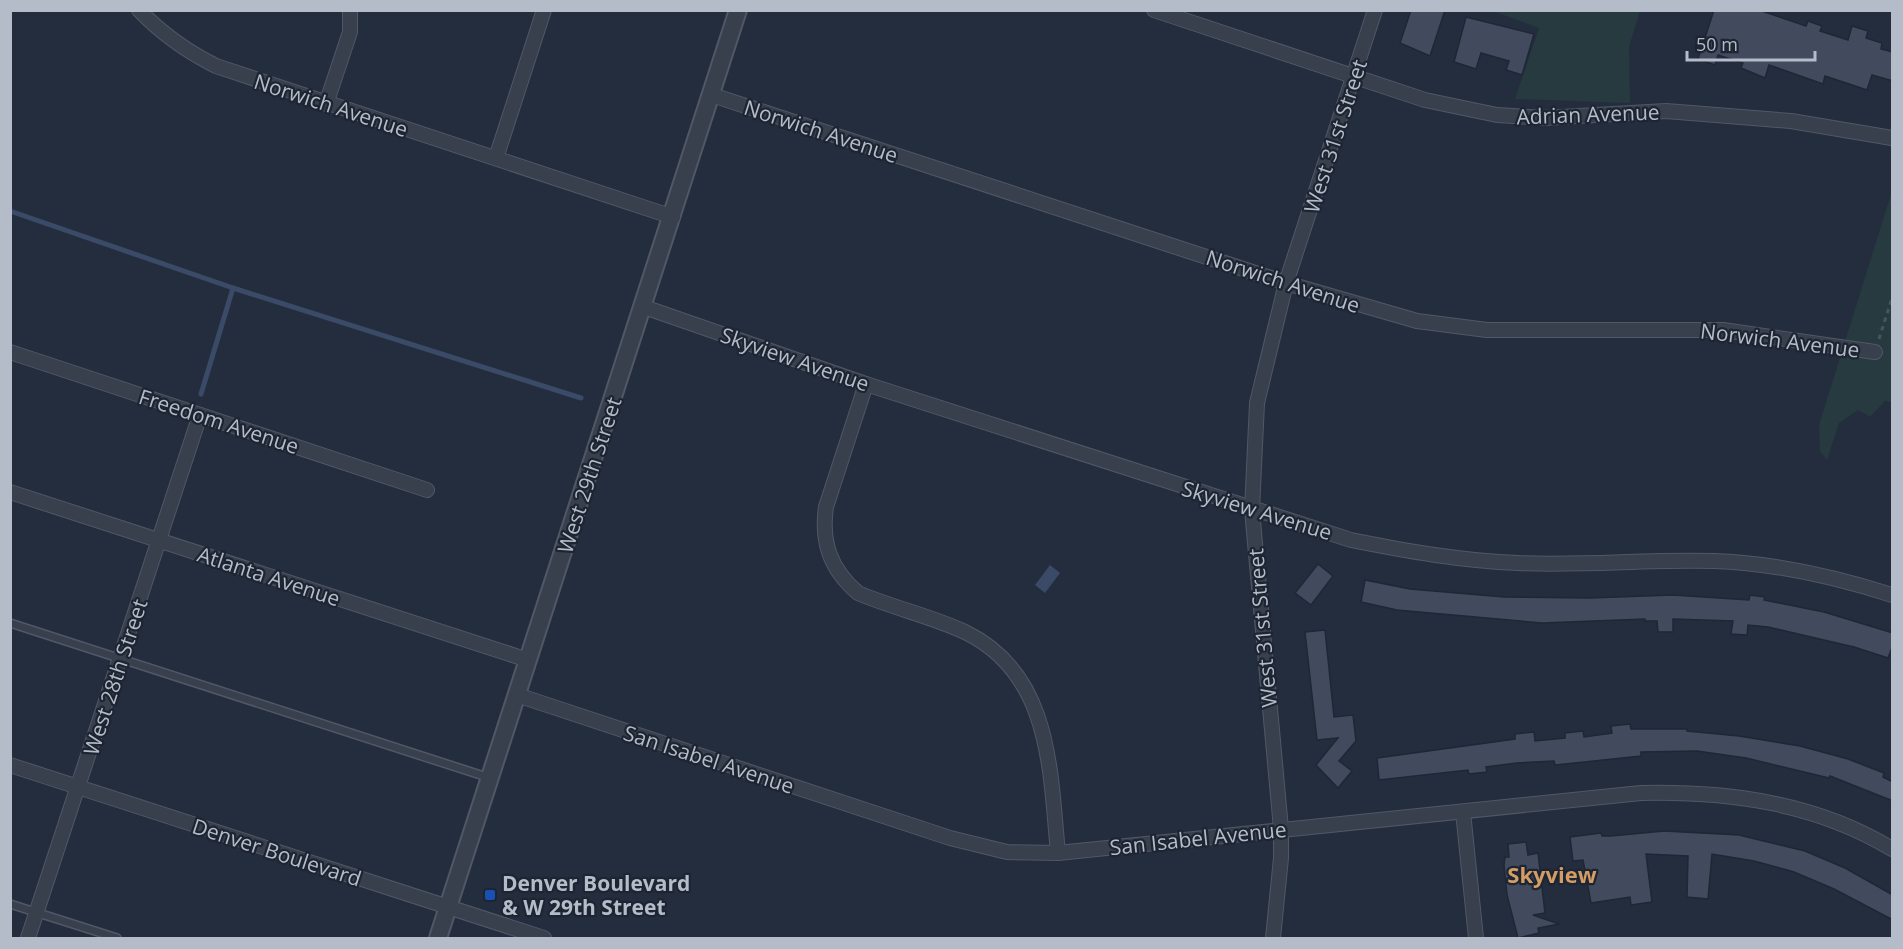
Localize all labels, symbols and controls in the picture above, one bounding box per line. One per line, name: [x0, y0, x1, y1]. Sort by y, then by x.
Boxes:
scale bar: [1687, 24, 1814, 62]
text: 50 m: [1696, 32, 1738, 56]
street label: West 31st Street: [1297, 56, 1373, 216]
street label: Norwich Avenue: [251, 67, 411, 143]
street label: Norwich Avenue: [741, 93, 901, 169]
street label: Adrian Avenue: [1516, 98, 1660, 130]
street label: Norwich Avenue: [1203, 243, 1363, 319]
street label: Norwich Avenue: [1699, 316, 1861, 364]
street label: Skyview Avenue: [717, 320, 873, 398]
street label: Freedom Avenue: [135, 382, 303, 460]
street label: West 29th Street: [551, 393, 627, 557]
street label: Skyview Avenue: [1179, 474, 1335, 546]
street label: Atlanta Avenue: [194, 540, 344, 612]
street label: West 31st Street: [1241, 547, 1283, 709]
street label: West 28th Street: [77, 595, 153, 759]
street label: San Isabel Avenue: [620, 718, 798, 800]
street label: Denver Boulevard: [189, 811, 365, 893]
street label: San Isabel Avenue: [1108, 815, 1288, 861]
district label: Skyview: [1507, 859, 1597, 889]
place label: Denver Boulevard & W 29th Street: [502, 869, 690, 921]
marker: Denver Boulevard & W 29th Street: [483, 888, 497, 902]

